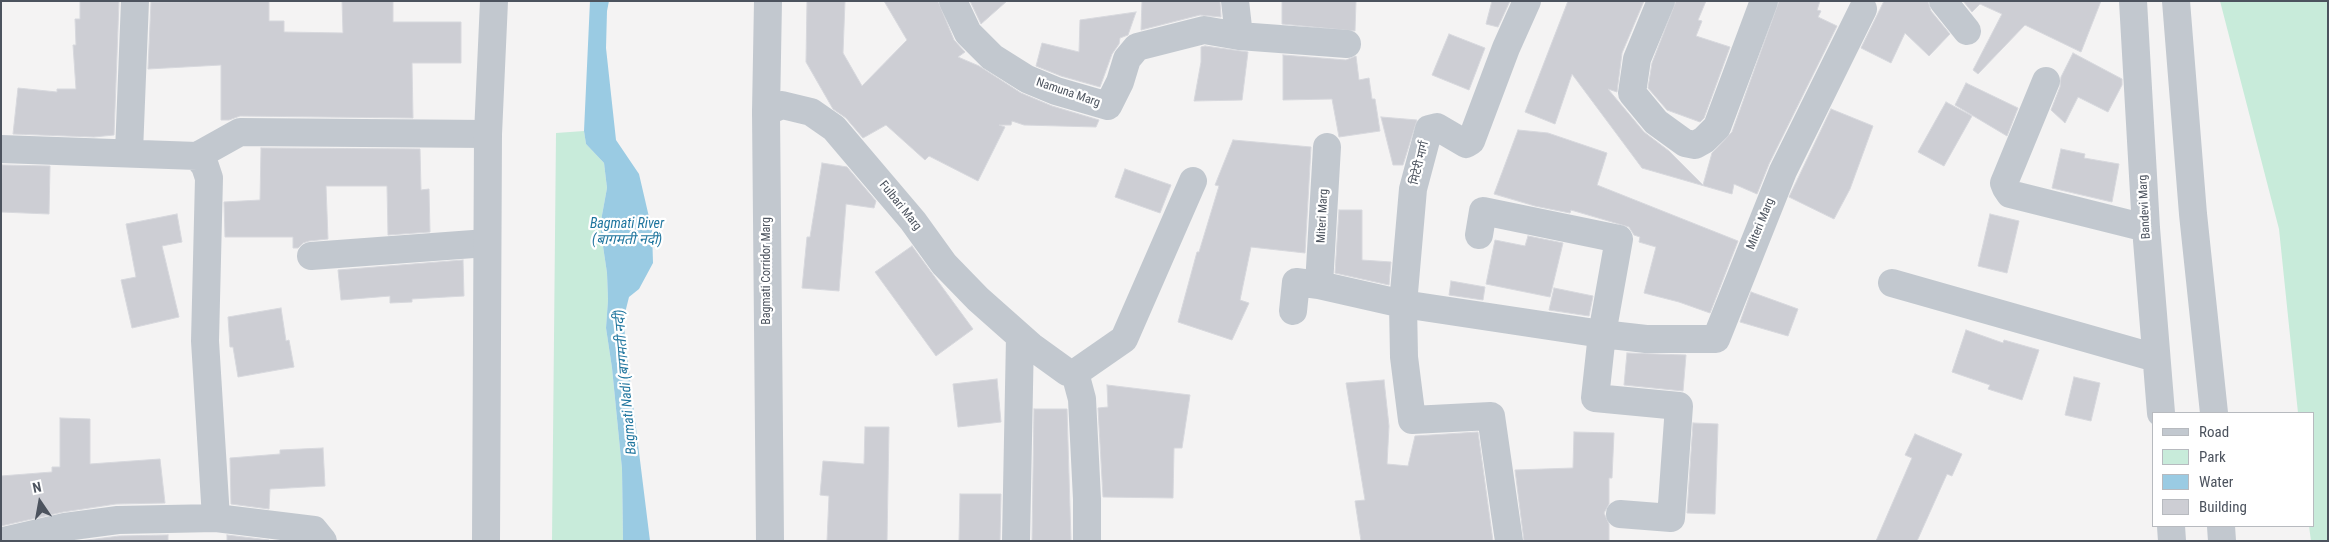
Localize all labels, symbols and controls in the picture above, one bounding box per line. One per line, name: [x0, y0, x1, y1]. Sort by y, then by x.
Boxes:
street label: Namuna Marg: [1034, 75, 1102, 111]
street label: मिटेरी मार्ग: [1408, 140, 1432, 186]
street label: Bandevi Marg: [2136, 174, 2154, 240]
street label: Fulbari Marg: [876, 178, 924, 234]
street label: Miteri Marg: [1314, 188, 1332, 244]
street label: Miteri Marg: [1744, 196, 1778, 252]
water label: Bagmati River (बागमती नदी): [590, 216, 664, 248]
street label: Bagmati Corridor Marg: [760, 217, 774, 325]
water label: Bagmati Nadi (बागमती नदी): [611, 309, 641, 455]
legend: [2152, 412, 2314, 527]
text: Road: [2199, 423, 2229, 441]
text: Park: [2199, 448, 2226, 466]
text: Water: [2199, 473, 2233, 491]
north arrow: [15, 477, 65, 527]
text: N: [31, 479, 43, 496]
text: Building: [2199, 498, 2247, 516]

